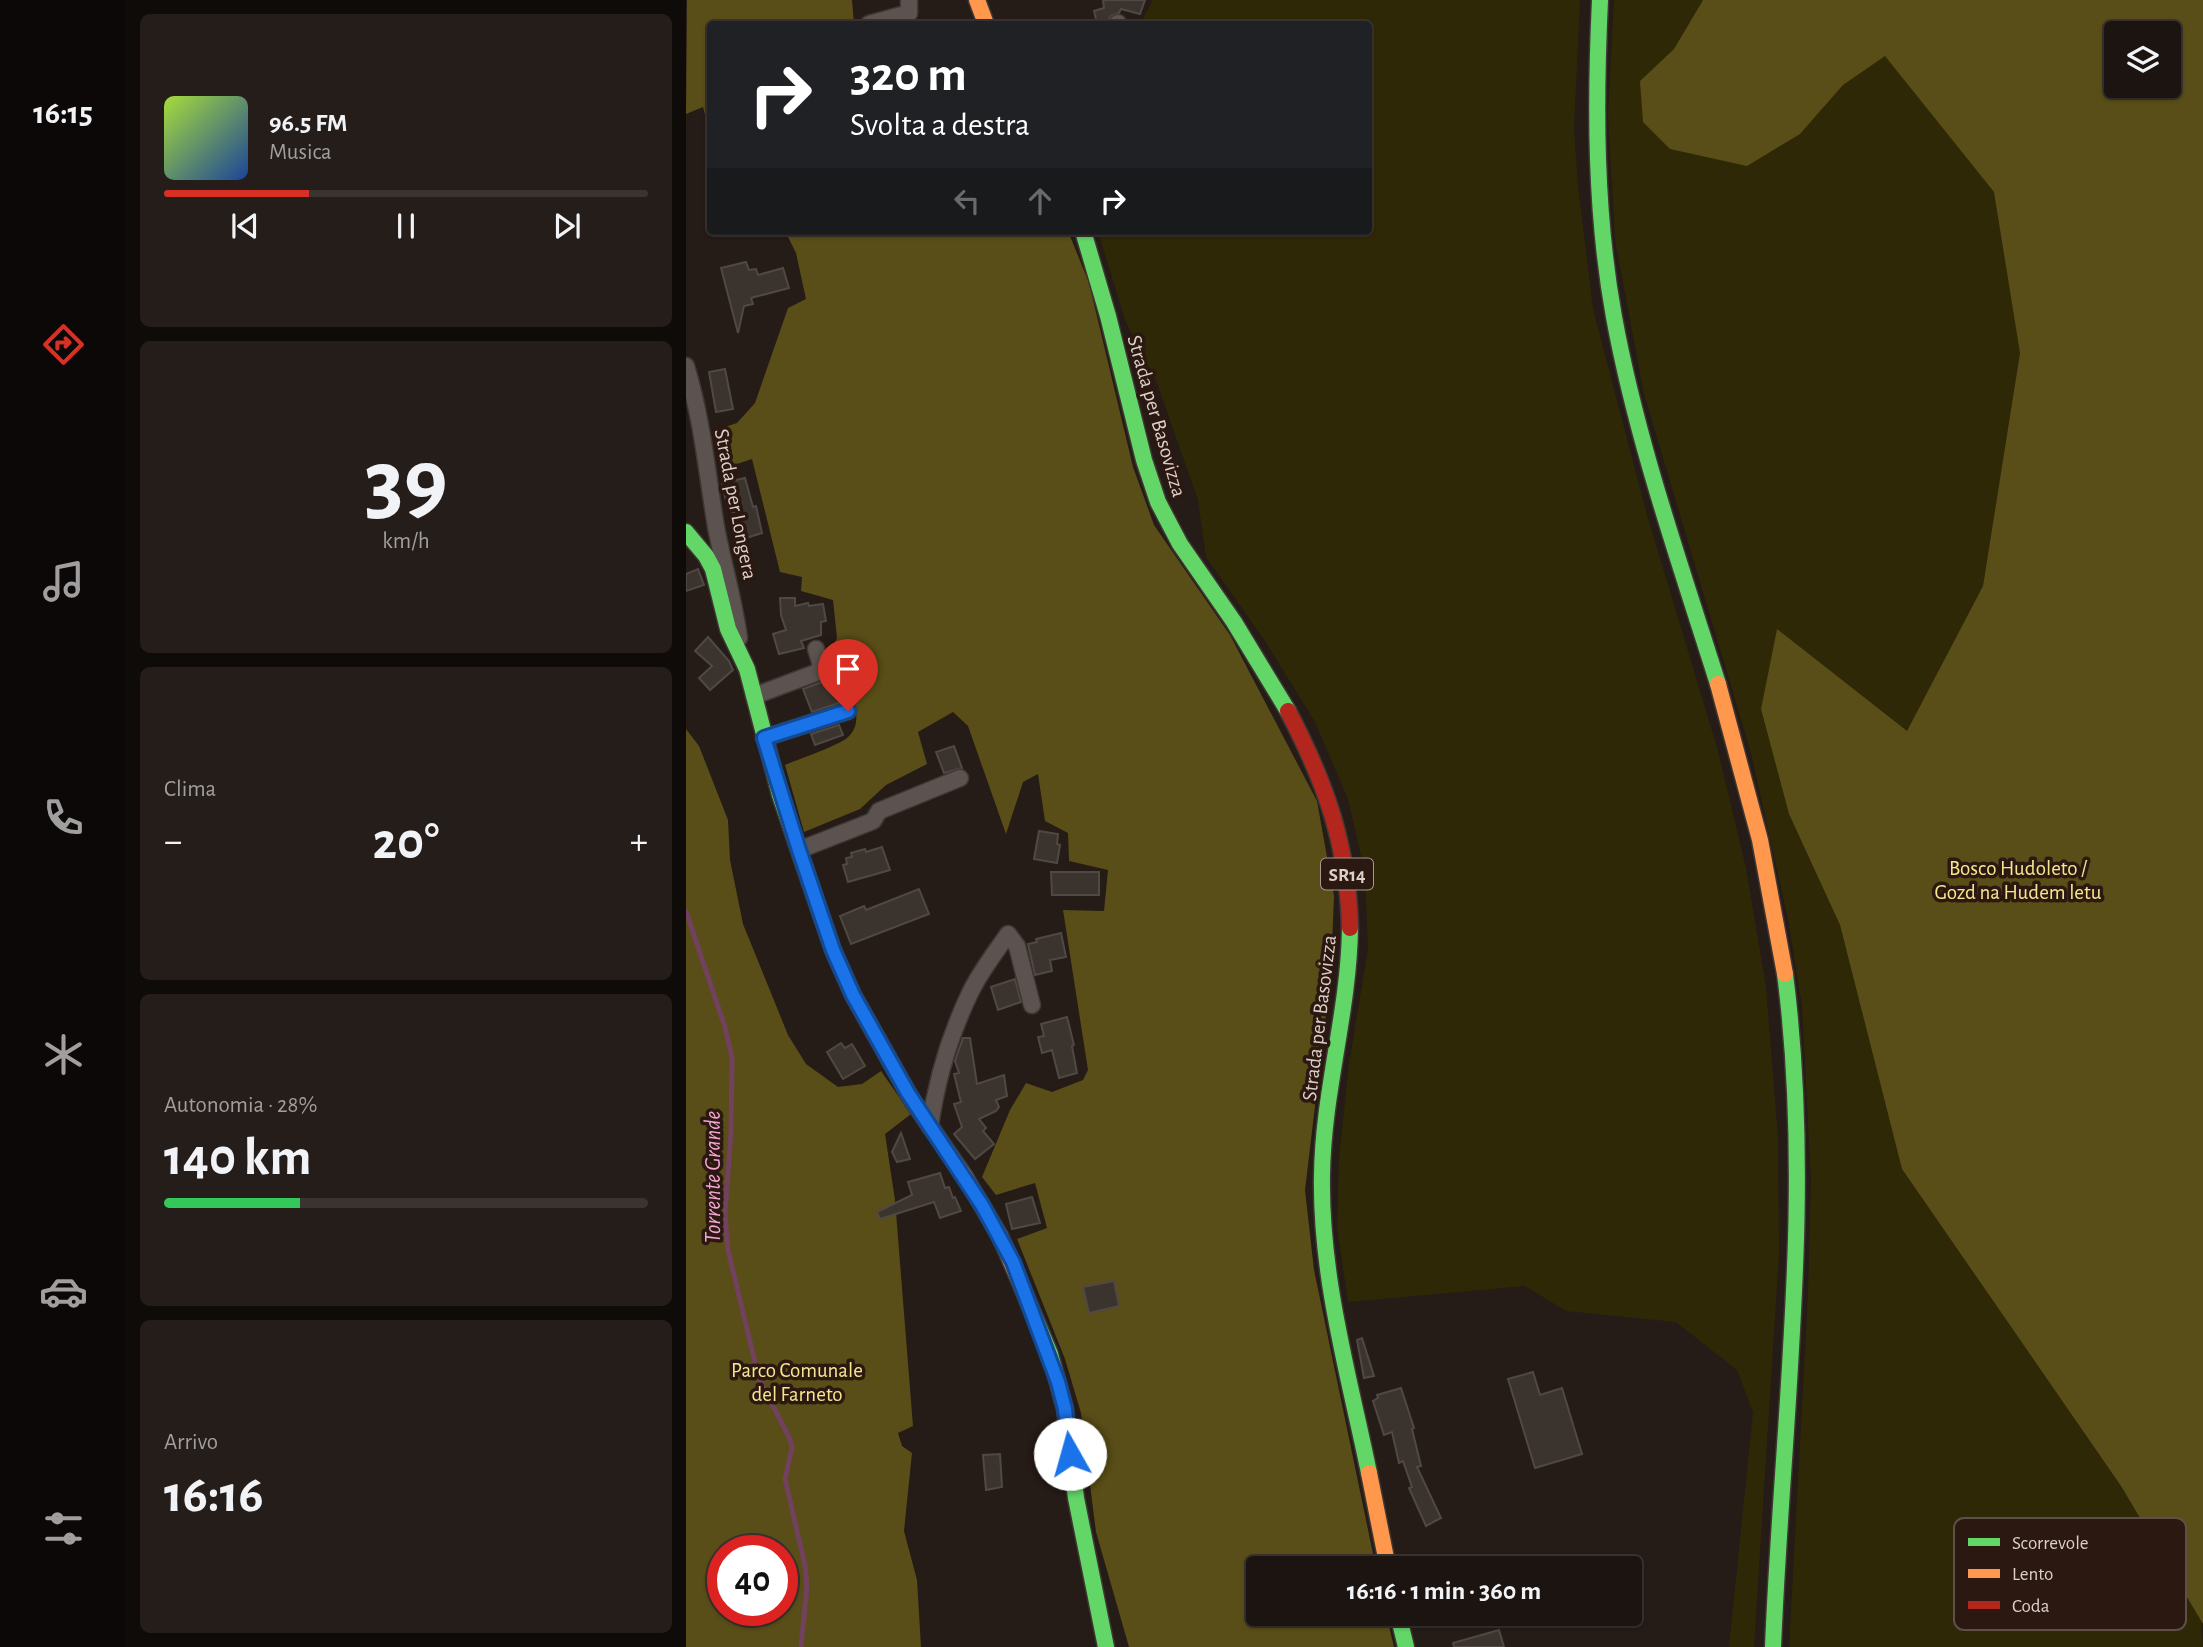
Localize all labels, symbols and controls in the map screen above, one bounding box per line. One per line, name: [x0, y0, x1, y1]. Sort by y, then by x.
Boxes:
map controls: [2104, 21, 2181, 98]
button: layers: [2104, 21, 2181, 98]
icon: right: [735, 49, 826, 140]
text: 320 m: [850, 51, 967, 100]
text: 16:15: [33, 97, 93, 129]
text: Svolta a destra: [850, 109, 1030, 141]
text: 96.5 FM: [269, 110, 348, 136]
text: Musica: [269, 141, 332, 164]
icon: left: [948, 182, 986, 220]
icon: ahead: [1021, 182, 1059, 220]
icon: right: [1094, 182, 1132, 220]
icon: previous: [226, 207, 264, 245]
icon: pause: [387, 207, 425, 245]
icon: next: [548, 207, 586, 245]
icon: directions: [39, 320, 88, 369]
street label: Strada per Basovizza: [1123, 333, 1190, 500]
street label: Strada per Longera: [711, 427, 760, 582]
text: 39: [364, 437, 448, 528]
text: km/h: [382, 530, 430, 553]
icon: music: [39, 557, 88, 606]
pin: [818, 639, 878, 711]
icon: arrive: [829, 650, 867, 688]
text: Clima: [164, 778, 216, 801]
icon: phone: [39, 793, 88, 842]
text: 20°: [373, 816, 439, 868]
text: −: [164, 823, 182, 861]
text: +: [630, 823, 648, 861]
park label: Bosco Hudoleto / Gozd na Hudem letu: [1935, 858, 2102, 903]
road number: SR14: [1321, 859, 1373, 890]
street label: Strada per Basovizza: [1299, 933, 1340, 1102]
icon: climate: [39, 1030, 88, 1079]
text: Autonomia · 28%: [164, 1094, 317, 1117]
water label: Torrente Grande: [702, 1111, 725, 1243]
text: 140 km: [164, 1132, 312, 1184]
icon: car: [39, 1267, 88, 1316]
park label: Parco Comunale del Farneto: [731, 1360, 863, 1405]
position arrow: [1033, 1417, 1107, 1491]
text: Arrivo: [164, 1431, 218, 1454]
text: 16:16: [164, 1469, 264, 1521]
icon: filters: [39, 1504, 88, 1553]
legend: [1954, 1518, 2186, 1630]
text: Scorrevole: [2012, 1534, 2089, 1553]
speed limit sign: 40: [707, 1535, 798, 1626]
text: Lento: [2012, 1565, 2053, 1584]
text: 16:16 · 1 min · 360 m: [1347, 1578, 1541, 1604]
text: Coda: [2012, 1597, 2050, 1616]

